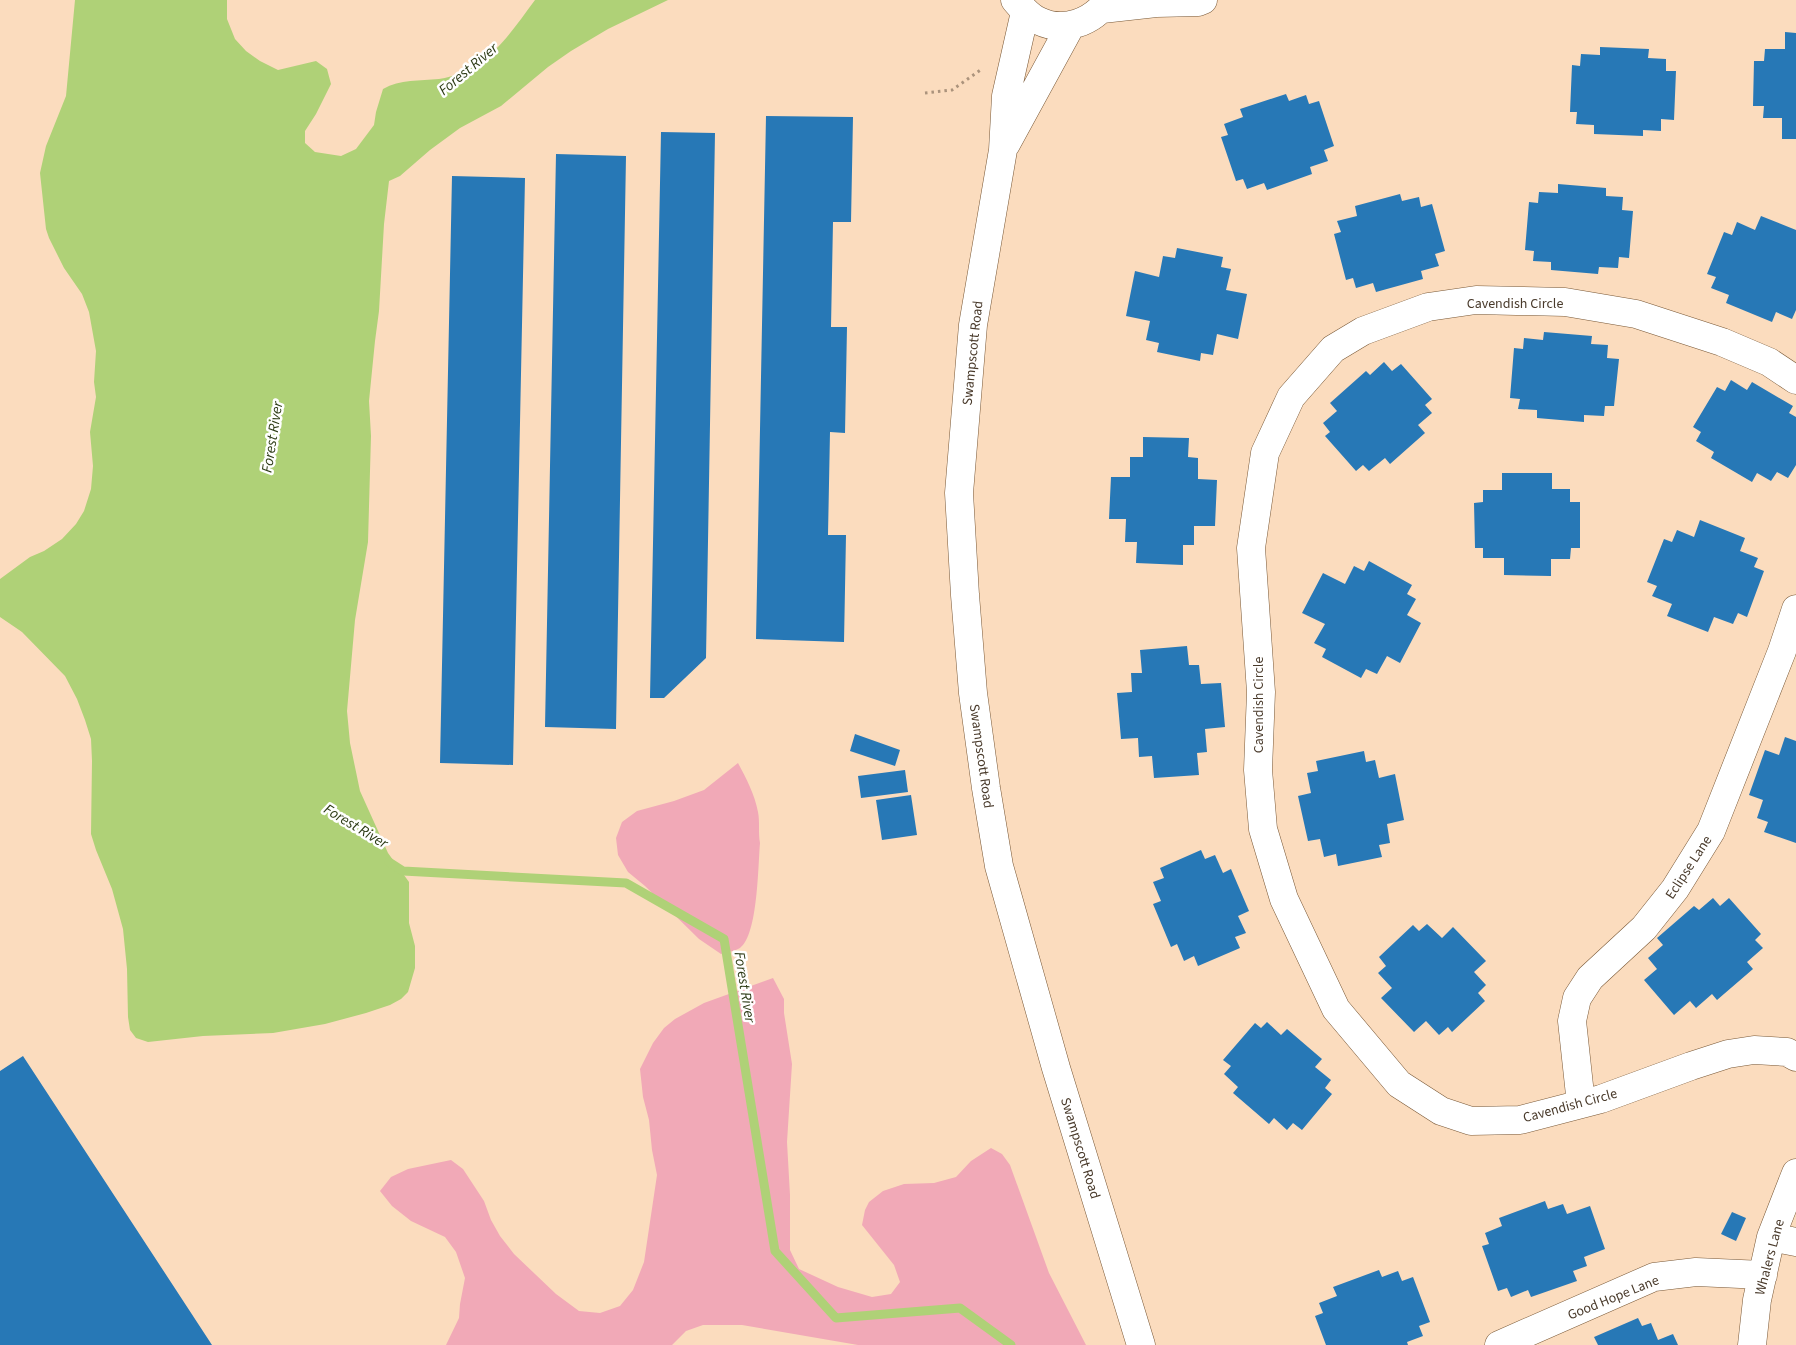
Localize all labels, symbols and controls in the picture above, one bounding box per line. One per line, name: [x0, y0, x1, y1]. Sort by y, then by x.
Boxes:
water label: Forest River: [434, 38, 503, 100]
street label: Cavendish Circle: [1467, 294, 1563, 314]
street label: Swampscott Road: [958, 300, 988, 406]
water label: Forest River: [257, 399, 289, 474]
street label: Cavendish Circle: [1249, 657, 1269, 753]
street label: Swampscott Road: [964, 703, 998, 810]
water label: Forest River: [320, 799, 393, 854]
street label: Eclipse Lane: [1661, 832, 1717, 903]
water label: Forest River: [729, 950, 761, 1025]
street label: Cavendish Circle: [1521, 1084, 1620, 1128]
street label: Swampscott Road: [1055, 1095, 1105, 1201]
street label: Whalers Lane: [1750, 1217, 1790, 1298]
street label: Good Hope Lane: [1565, 1270, 1662, 1325]

